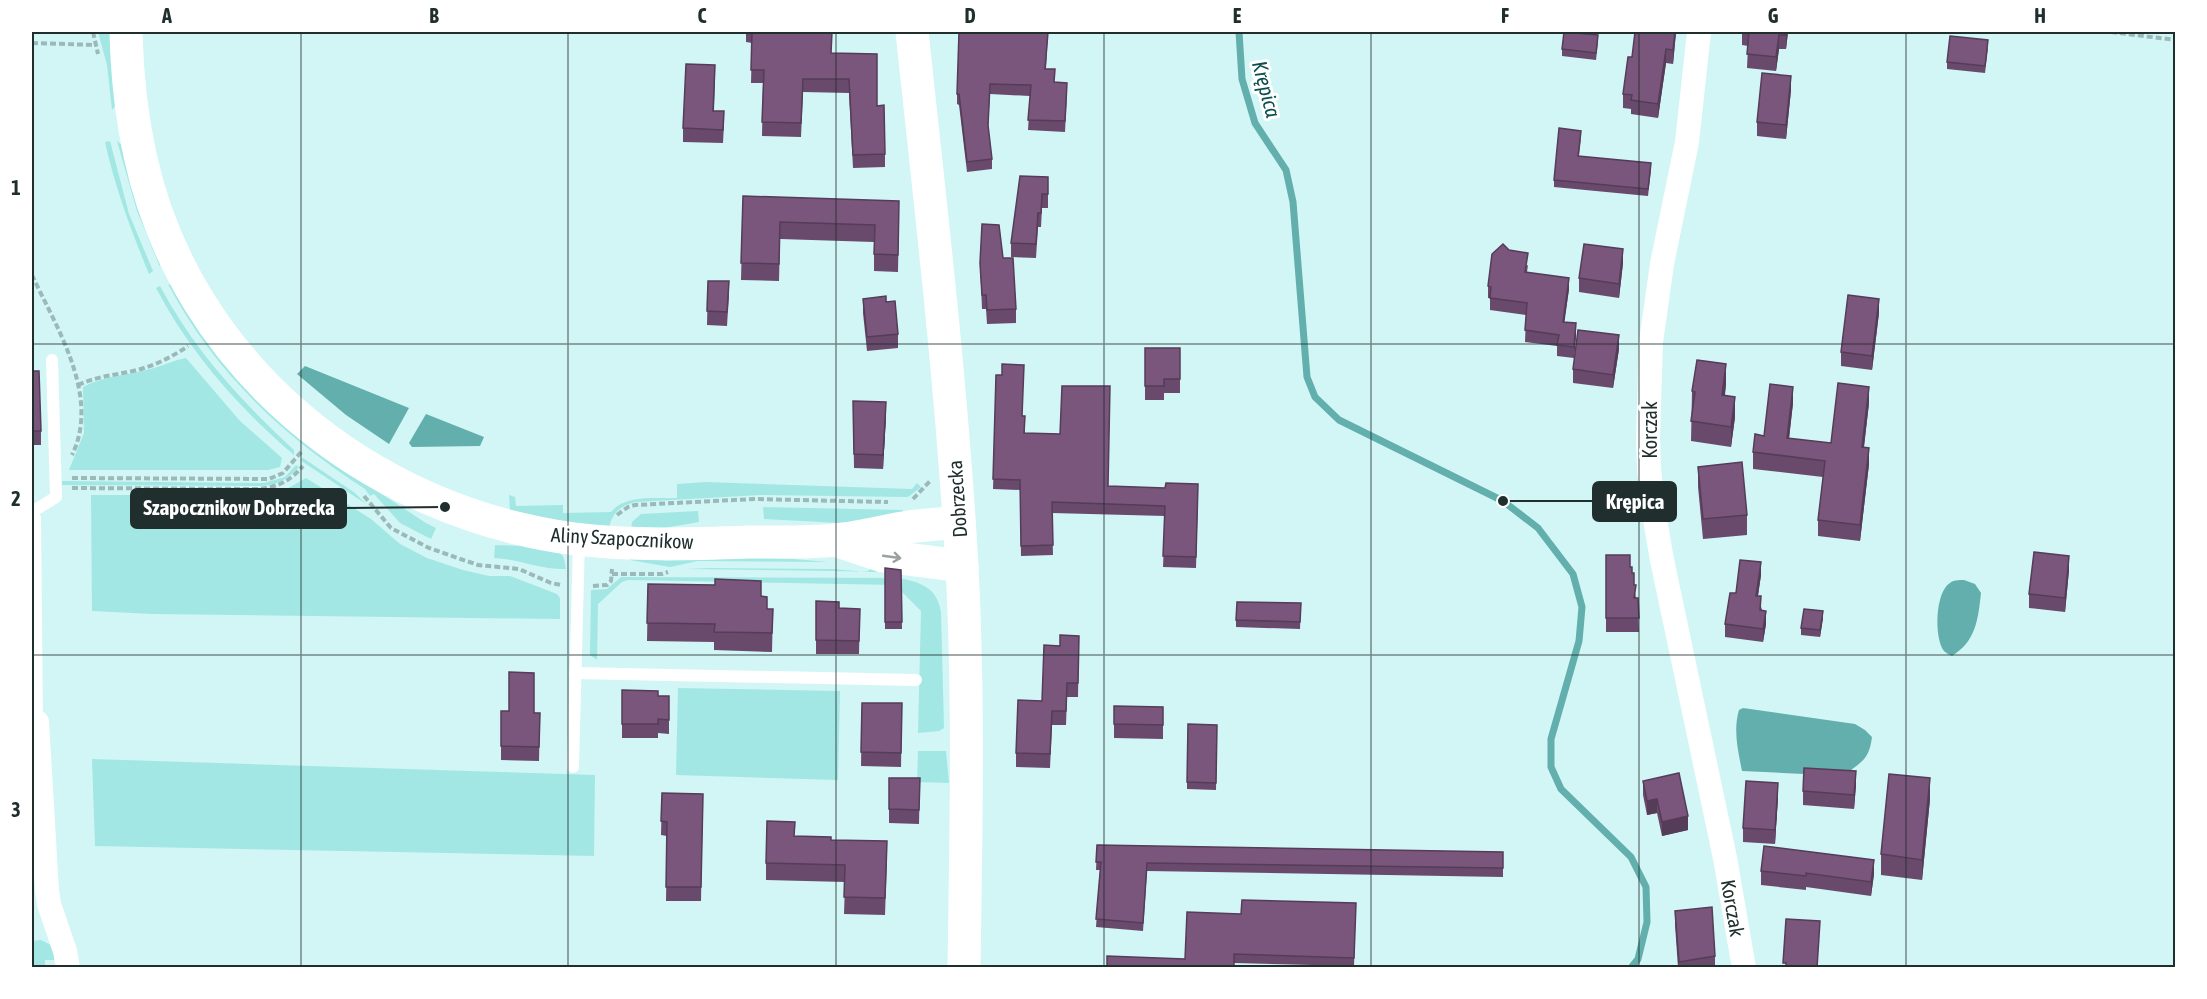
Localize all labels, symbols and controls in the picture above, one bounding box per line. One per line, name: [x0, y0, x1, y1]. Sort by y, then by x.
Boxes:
text: A: [161, 4, 172, 27]
text: B: [429, 4, 439, 27]
text: C: [698, 4, 707, 27]
text: D: [964, 4, 976, 27]
text: E: [1233, 4, 1242, 27]
text: F: [1501, 4, 1509, 27]
text: G: [1768, 4, 1779, 27]
text: H: [2034, 4, 2046, 27]
water label: Krępica: [1248, 58, 1286, 120]
text: 1: [11, 176, 21, 199]
street label: Korczak: [1638, 401, 1661, 459]
street label: Dobrzecka: [943, 460, 971, 538]
callout: Krępica: [1593, 482, 1676, 521]
text: 2: [11, 487, 21, 510]
callout: Szapocznikow Dobrzecka: [131, 489, 346, 528]
text: Krępica: [1606, 489, 1664, 513]
text: Szapocznikow Dobrzecka: [143, 495, 335, 519]
street label: Aliny Szapocznikow: [550, 523, 694, 553]
one-way arrow: [882, 552, 901, 563]
text: 3: [11, 798, 21, 821]
street label: Korczak: [1717, 878, 1749, 938]

